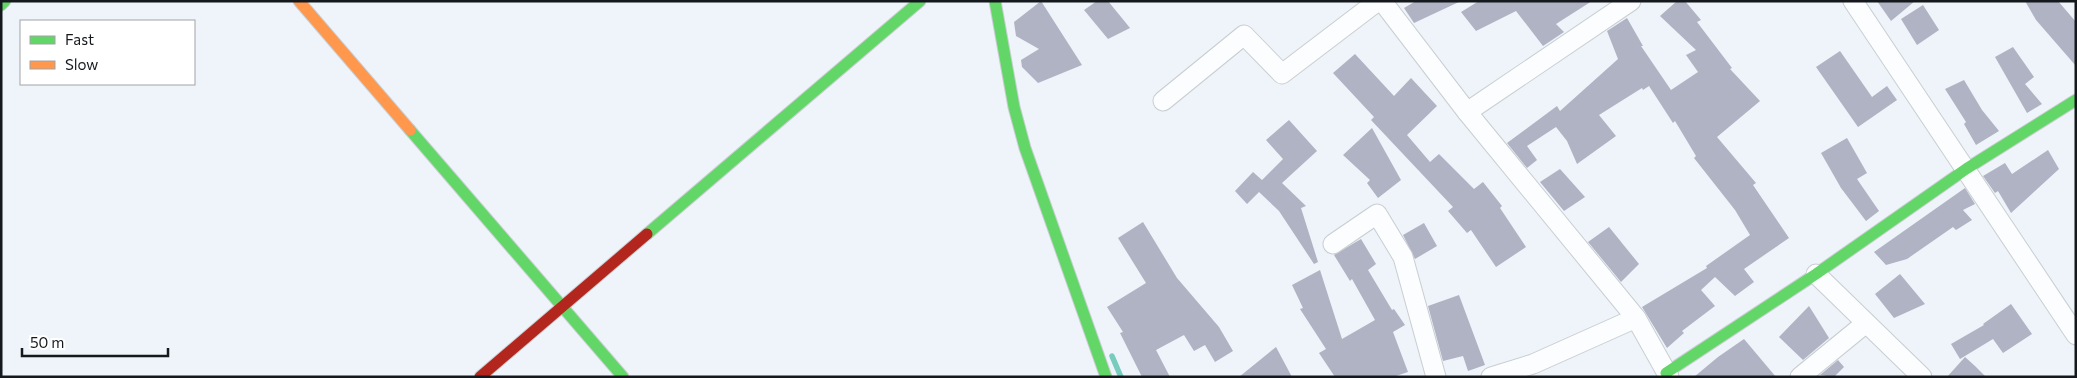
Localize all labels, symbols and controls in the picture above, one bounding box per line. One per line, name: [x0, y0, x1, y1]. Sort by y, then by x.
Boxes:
legend: [20, 20, 195, 85]
text: Fast: [65, 30, 94, 48]
text: Slow: [65, 55, 98, 73]
scale bar: [22, 326, 169, 358]
text: 50 m: [30, 333, 64, 351]

